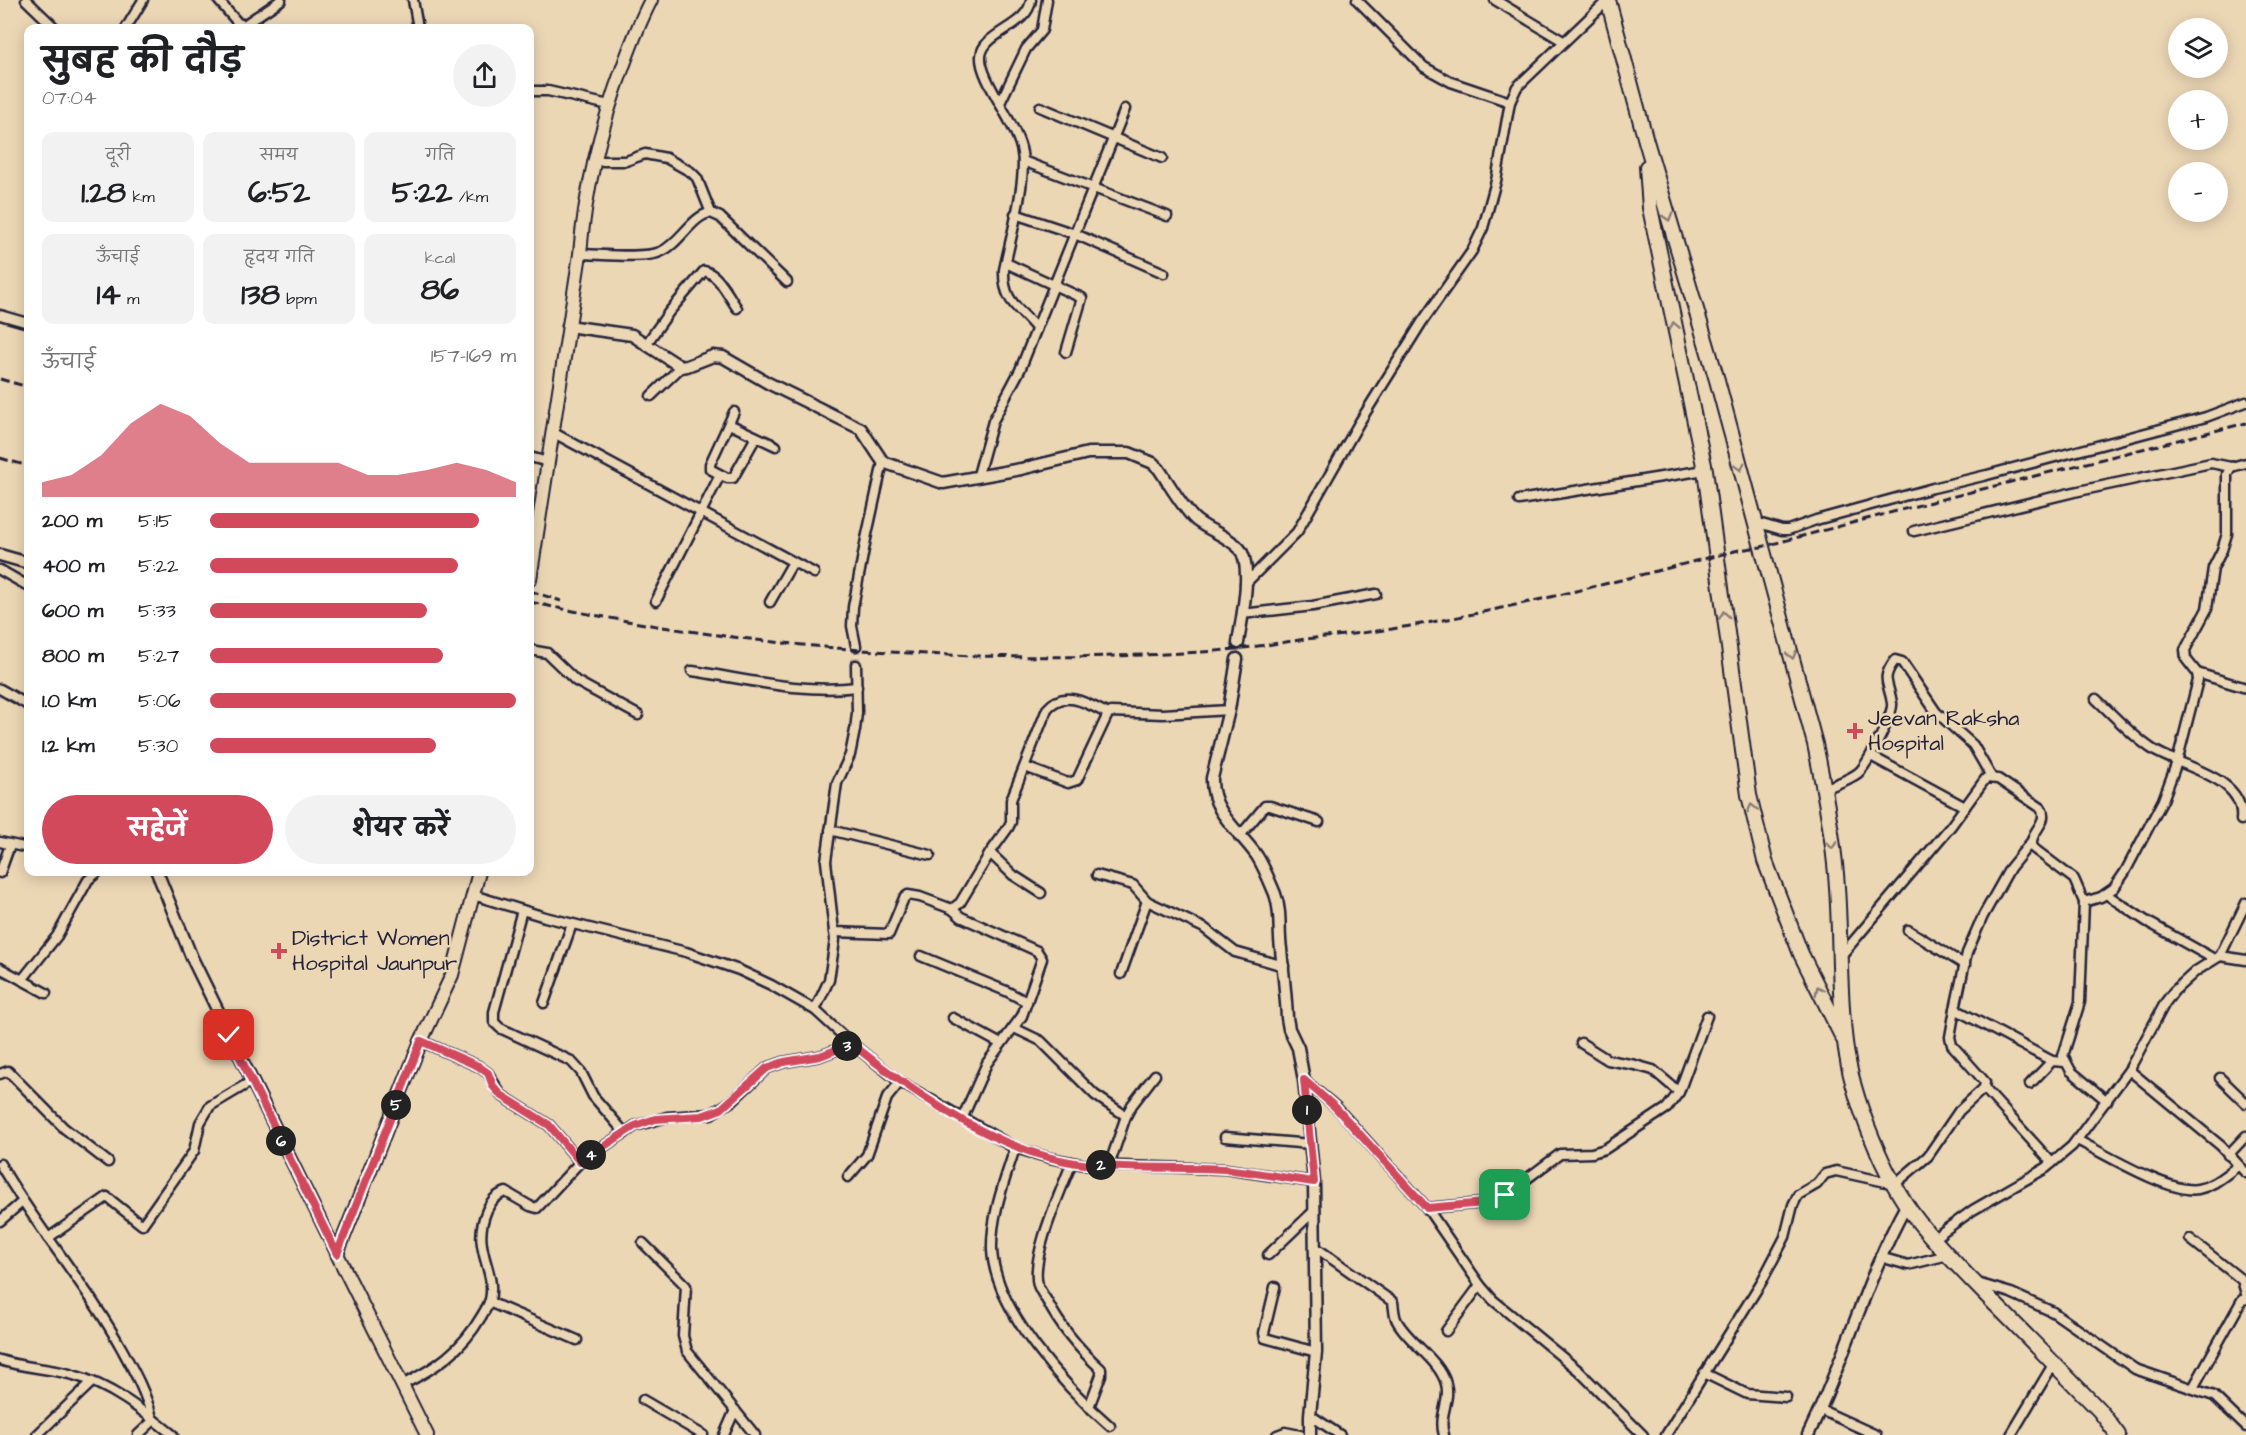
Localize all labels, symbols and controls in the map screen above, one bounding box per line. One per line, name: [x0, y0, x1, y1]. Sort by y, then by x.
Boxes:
map controls: [2168, 18, 2228, 222]
button: layers: [2168, 18, 2228, 78]
text: सुबह की दौड़: [42, 38, 243, 84]
button: share: [453, 44, 516, 107]
text: 07:04: [42, 84, 97, 112]
button: +: [2168, 90, 2228, 150]
text: दूरी: [105, 144, 131, 166]
text: समय: [260, 144, 298, 166]
text: गति: [425, 144, 455, 166]
button: −: [2168, 162, 2228, 222]
text: 1.28: [81, 172, 126, 214]
text: 6:52: [248, 172, 310, 214]
text: 5:22: [392, 172, 452, 214]
text: km: [126, 186, 155, 208]
text: /km: [452, 186, 488, 208]
one-way arrow: [1661, 211, 1673, 222]
text: ऊँचाई: [97, 246, 139, 268]
text: हृदय गति: [244, 246, 314, 268]
text: kcal: [425, 247, 455, 269]
text: 86: [421, 269, 459, 311]
text: 14: [96, 274, 121, 316]
text: 138: [241, 274, 280, 316]
text: m: [121, 288, 140, 310]
text: bpm: [280, 288, 317, 310]
one-way arrow: [1669, 321, 1682, 331]
text: 157–169 m: [431, 342, 516, 370]
text: ऊँचाई: [42, 348, 96, 376]
one-way arrow: [1733, 461, 1745, 472]
text: 200 m: [42, 507, 102, 535]
text: 5:15: [138, 507, 172, 535]
text: 400 m: [42, 552, 104, 580]
text: 5:22: [138, 552, 178, 580]
text: 600 m: [42, 597, 103, 625]
text: 5:33: [138, 597, 176, 625]
one-way arrow: [1719, 610, 1731, 620]
text: 800 m: [42, 642, 104, 670]
text: 5:27: [138, 642, 179, 670]
one-way arrow: [1785, 649, 1797, 659]
text: 1.0 km: [42, 687, 96, 715]
text: 5:06: [138, 687, 181, 715]
place label: Jeevan Raksha Hospital: [1868, 703, 2019, 759]
marker: Jeevan Raksha Hospital: [1846, 722, 1864, 740]
text: 1.2 km: [42, 732, 95, 760]
text: 5:30: [138, 732, 178, 760]
button: सहेजें: [42, 795, 273, 864]
button: शेयर करें: [285, 795, 516, 864]
one-way arrow: [1746, 803, 1759, 813]
one-way arrow: [1825, 841, 1838, 850]
place label: District Women Hospital Jaunpur: [292, 923, 457, 979]
marker: District Women Hospital Jaunpur: [270, 942, 288, 960]
one-way arrow: [1815, 986, 1826, 997]
pin: [203, 1009, 254, 1060]
icon: check: [212, 1018, 245, 1051]
pin: 3: [832, 1031, 862, 1061]
text: 3: [843, 1035, 851, 1057]
pin: 5: [381, 1090, 411, 1120]
text: 5: [390, 1094, 402, 1116]
pin: 1: [1292, 1095, 1322, 1125]
text: 1: [1306, 1099, 1308, 1121]
pin: 6: [266, 1126, 296, 1156]
text: 6: [276, 1130, 286, 1152]
pin: 4: [576, 1140, 606, 1170]
text: 4: [586, 1144, 596, 1166]
pin: 2: [1086, 1150, 1116, 1180]
text: 2: [1096, 1154, 1106, 1176]
pin: [1479, 1169, 1530, 1220]
icon: arrive: [1488, 1178, 1521, 1211]

